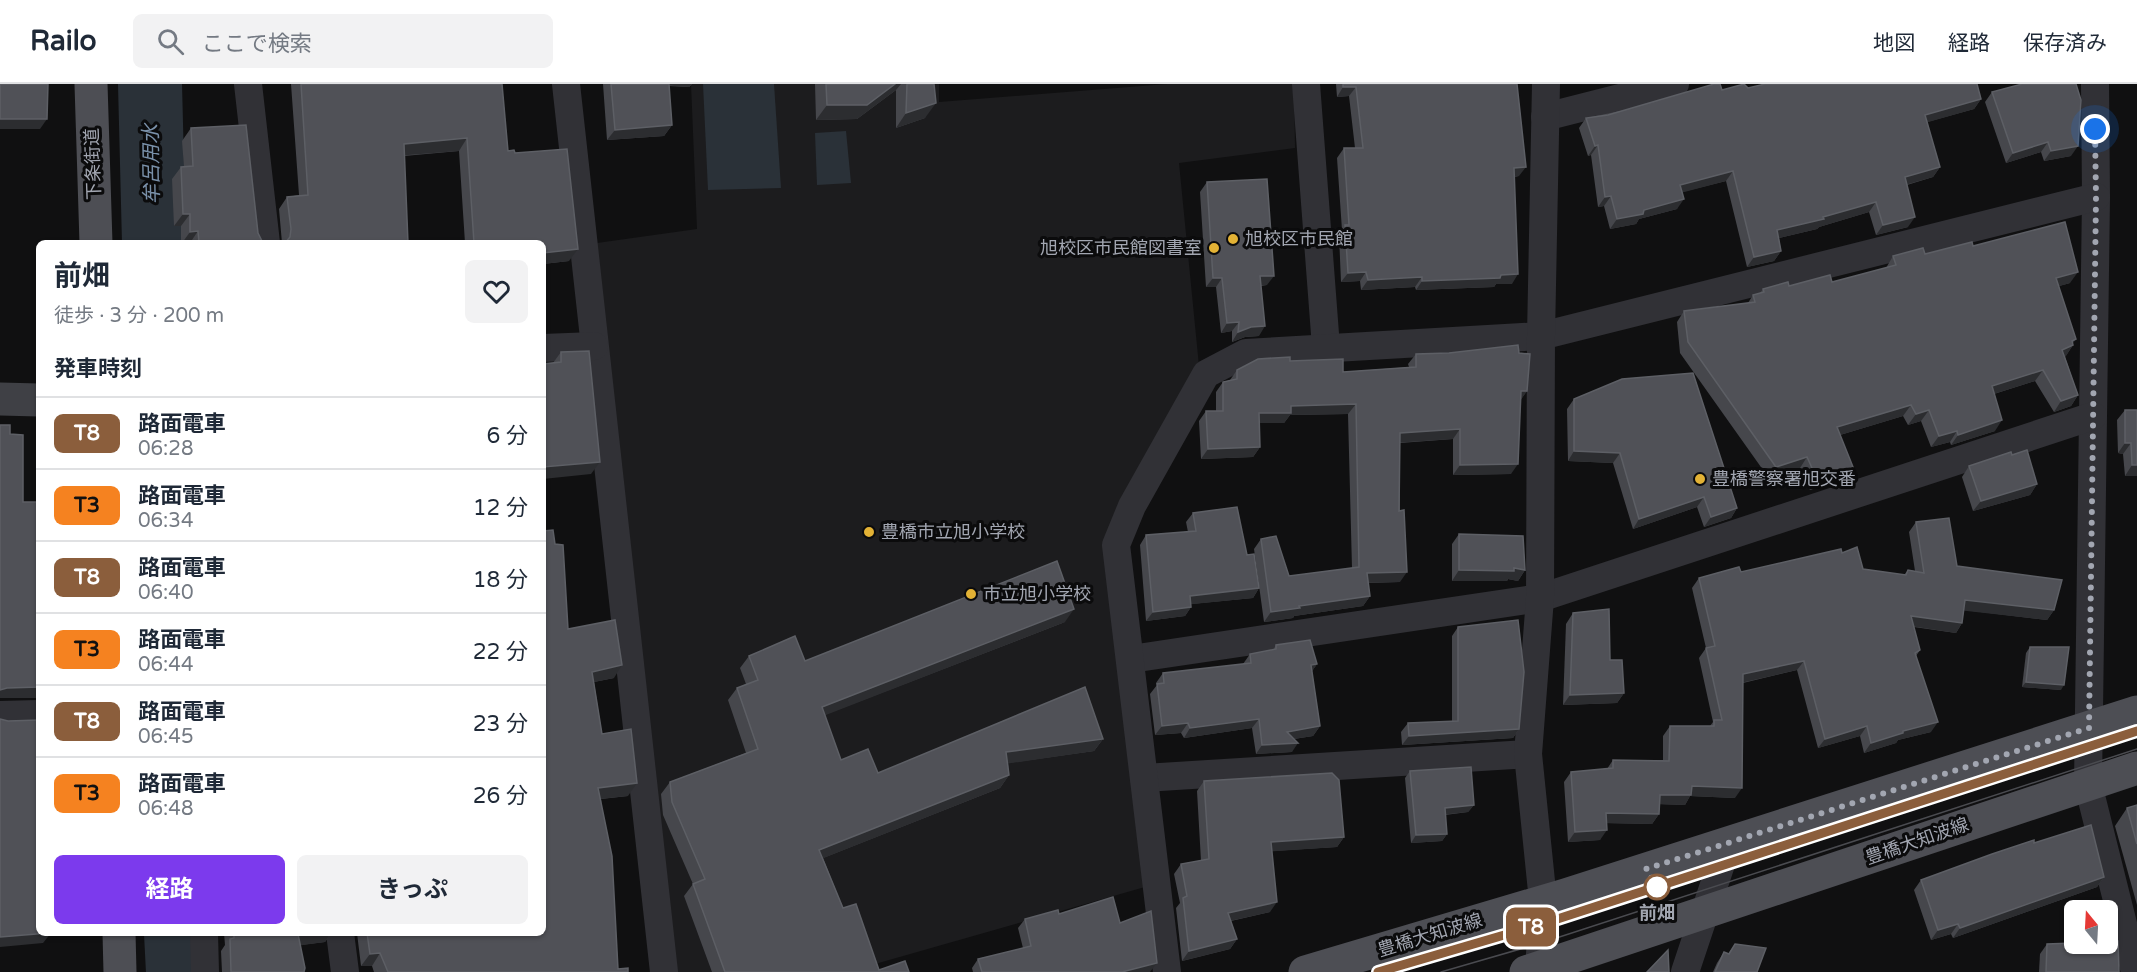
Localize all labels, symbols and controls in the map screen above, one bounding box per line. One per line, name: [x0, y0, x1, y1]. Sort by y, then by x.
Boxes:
search box: [133, 14, 553, 68]
text: Railo: [30, 24, 97, 58]
icon: search: [154, 25, 187, 58]
text: ここで検索: [202, 31, 312, 57]
text: 地図: [1873, 31, 1915, 56]
text: 経路: [1948, 31, 1990, 56]
text: 保存済み: [2023, 31, 2107, 56]
your location: [2080, 114, 2110, 144]
water label: 牟呂用水: [139, 122, 165, 204]
street label: 下条街道: [81, 128, 105, 200]
place label: 旭校区市民館: [1245, 228, 1353, 250]
marker: 旭校区市民館: [1226, 232, 1240, 246]
place label: 旭校区市民館図書室: [1040, 237, 1202, 259]
marker: 旭校区市民館図書室: [1207, 241, 1221, 255]
text: 前畑: [54, 259, 110, 293]
button: heart: [465, 260, 528, 323]
text: 徒歩 · 3 分 · 200 m: [54, 304, 224, 328]
text: 発車時刻: [54, 356, 142, 382]
text: 路面電車: [138, 411, 226, 437]
text: T8: [74, 421, 100, 446]
text: 6 分: [486, 423, 528, 449]
text: 06:28: [138, 437, 193, 461]
place label: 豊橋警察署旭交番: [1712, 468, 1856, 490]
marker: 豊橋警察署旭交番: [1693, 472, 1707, 486]
text: 路面電車: [138, 483, 226, 509]
text: T3: [74, 493, 100, 518]
text: 12 分: [473, 495, 528, 521]
text: 06:34: [138, 509, 193, 533]
place label: 豊橋市立旭小学校: [881, 521, 1025, 543]
marker: 豊橋市立旭小学校: [862, 525, 876, 539]
text: 路面電車: [138, 555, 226, 581]
text: T8: [74, 565, 100, 590]
text: 18 分: [473, 567, 528, 593]
text: 06:40: [138, 581, 193, 605]
place label: 市立旭小学校: [983, 583, 1091, 605]
marker: 市立旭小学校: [964, 587, 978, 601]
text: 路面電車: [138, 627, 226, 653]
text: T3: [74, 637, 100, 662]
text: 22 分: [473, 639, 528, 665]
text: 06:44: [138, 653, 193, 677]
text: 路面電車: [138, 699, 226, 725]
text: T8: [74, 709, 100, 734]
text: 23 分: [473, 711, 528, 737]
text: 06:45: [138, 725, 193, 749]
text: 路面電車: [138, 771, 226, 797]
text: T3: [74, 781, 100, 806]
text: 26 分: [473, 783, 528, 809]
text: 06:48: [138, 797, 193, 821]
street label: 豊橋大知波線: [1862, 813, 1972, 869]
button: 経路: [54, 855, 285, 924]
button: きっぷ: [297, 855, 528, 924]
marker: 前畑: [1644, 874, 1670, 900]
north arrow: [2064, 900, 2118, 954]
map controls: [2064, 900, 2118, 954]
place label: 前畑: [1639, 902, 1675, 924]
line badge: T8: [1504, 908, 1558, 946]
street label: 豊橋大知波線: [1375, 909, 1485, 961]
text: T8: [1518, 915, 1544, 940]

